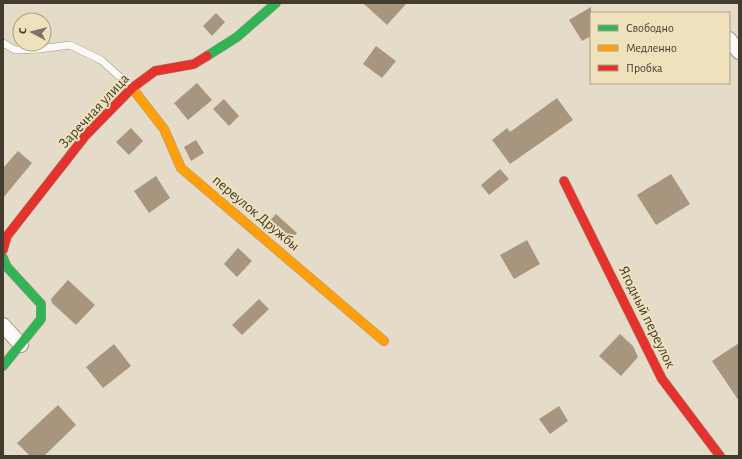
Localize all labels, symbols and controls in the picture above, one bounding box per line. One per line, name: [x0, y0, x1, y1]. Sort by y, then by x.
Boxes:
north arrow: [12, 12, 52, 52]
legend: [590, 12, 730, 84]
text: Свободно: [626, 22, 674, 34]
text: С: [17, 27, 28, 35]
text: Медленно: [626, 42, 677, 54]
text: Пробка: [626, 62, 663, 74]
street label: Заречная улица: [56, 71, 132, 151]
street label: переулок Дружбы: [210, 172, 302, 254]
street label: Ягодный переулок: [616, 264, 678, 371]

